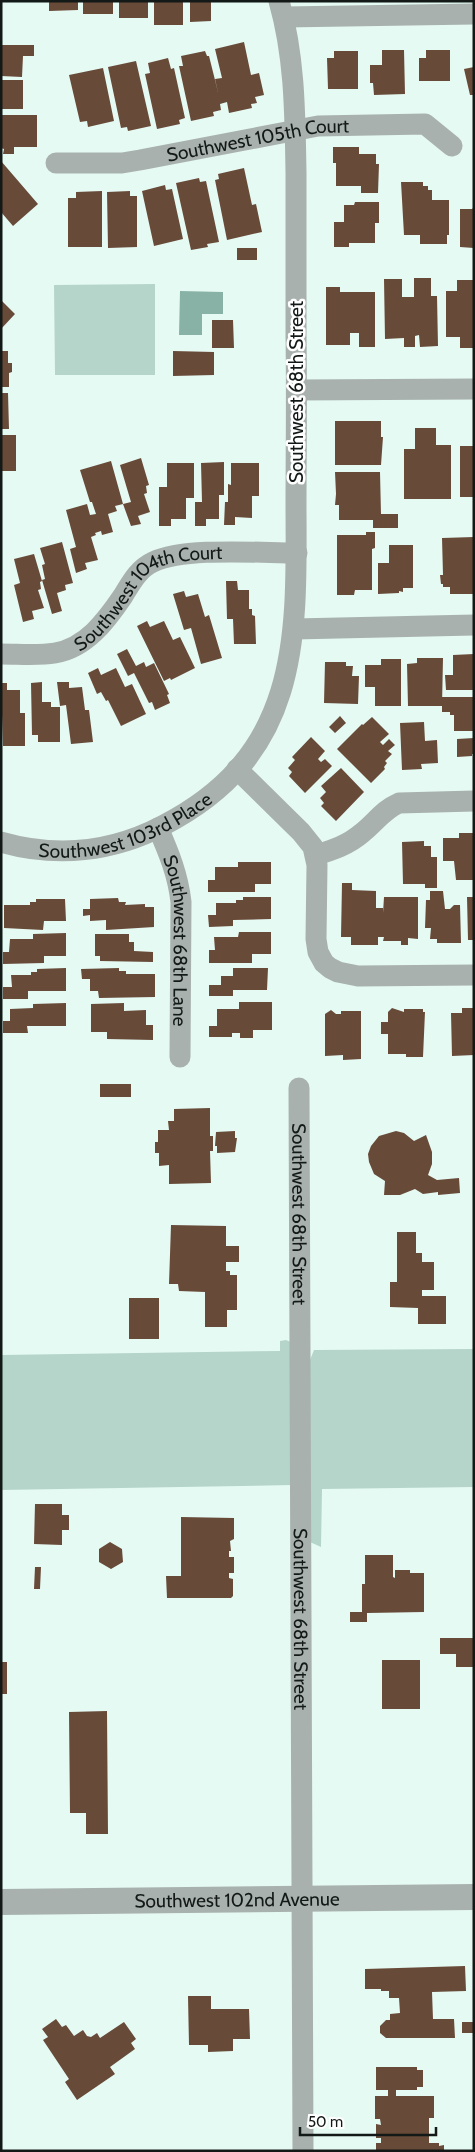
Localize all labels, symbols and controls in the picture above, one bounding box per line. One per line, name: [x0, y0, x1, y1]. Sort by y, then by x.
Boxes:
street label: Southwest 105th Court: [165, 114, 350, 166]
street label: Southwest 68th Street: [285, 300, 308, 483]
street label: Southwest 104th Court: [70, 540, 223, 656]
street label: Southwest 103rd Place: [38, 787, 216, 862]
street label: Southwest 68th Lane: [159, 852, 192, 1027]
street label: Southwest 68th Street: [288, 1123, 311, 1306]
street label: Southwest 68th Street: [289, 1528, 313, 1711]
street label: Southwest 102nd Avenue: [134, 1887, 340, 1912]
scale bar: [300, 2104, 436, 2136]
text: 50 m: [308, 2113, 343, 2131]

